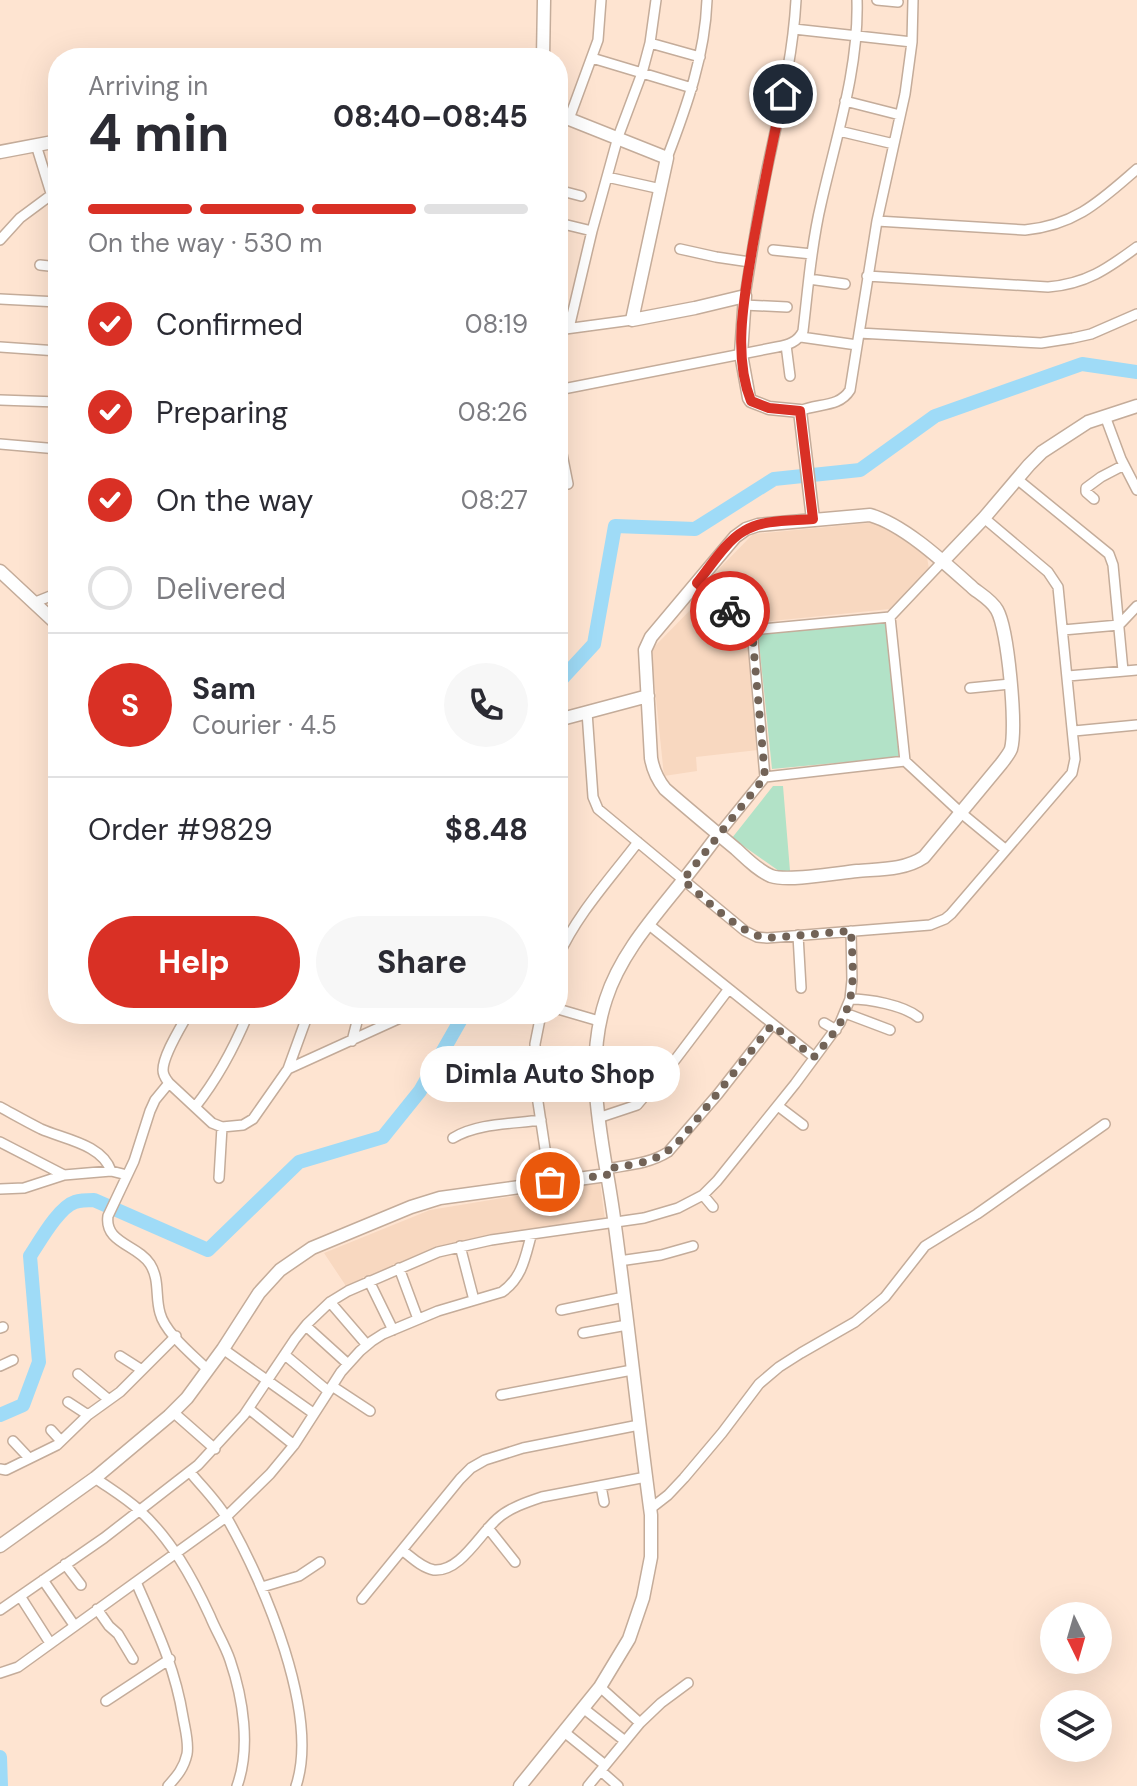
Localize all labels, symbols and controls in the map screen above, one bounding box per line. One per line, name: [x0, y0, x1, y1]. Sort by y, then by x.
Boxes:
pin: [749, 60, 817, 128]
text: Arriving in: [88, 69, 208, 103]
icon: home: [761, 72, 805, 116]
text: 08:40–08:45: [333, 97, 528, 136]
text: 4 min: [88, 99, 229, 167]
text: On the way · 530 m: [88, 226, 322, 260]
icon: check: [88, 302, 132, 346]
text: Confirmed: [156, 305, 303, 344]
text: 08:19: [465, 307, 528, 341]
icon: check: [88, 390, 132, 434]
text: Preparing: [156, 393, 288, 432]
text: 08:26: [458, 395, 528, 429]
icon: check: [88, 478, 132, 522]
text: On the way: [156, 481, 313, 520]
text: 08:27: [461, 483, 528, 517]
text: Delivered: [156, 569, 286, 608]
courier: [690, 571, 770, 651]
icon: bike: [708, 589, 752, 633]
button: phone: [444, 663, 528, 747]
text: Sam: [192, 669, 256, 708]
text: S: [121, 686, 139, 725]
text: Courier · 4.5: [192, 708, 337, 742]
text: Order #9829: [88, 810, 273, 849]
text: $8.48: [445, 810, 528, 849]
button: Help: [88, 916, 300, 1008]
button: Share: [316, 916, 528, 1008]
callout: Dimla Auto Shop: [420, 1046, 680, 1102]
text: Dimla Auto Shop: [445, 1057, 655, 1091]
pin: [516, 1148, 584, 1216]
icon: bag: [528, 1160, 572, 1204]
north arrow: [1040, 1602, 1112, 1674]
map controls: [1040, 1602, 1112, 1762]
button: layers: [1040, 1690, 1112, 1762]

